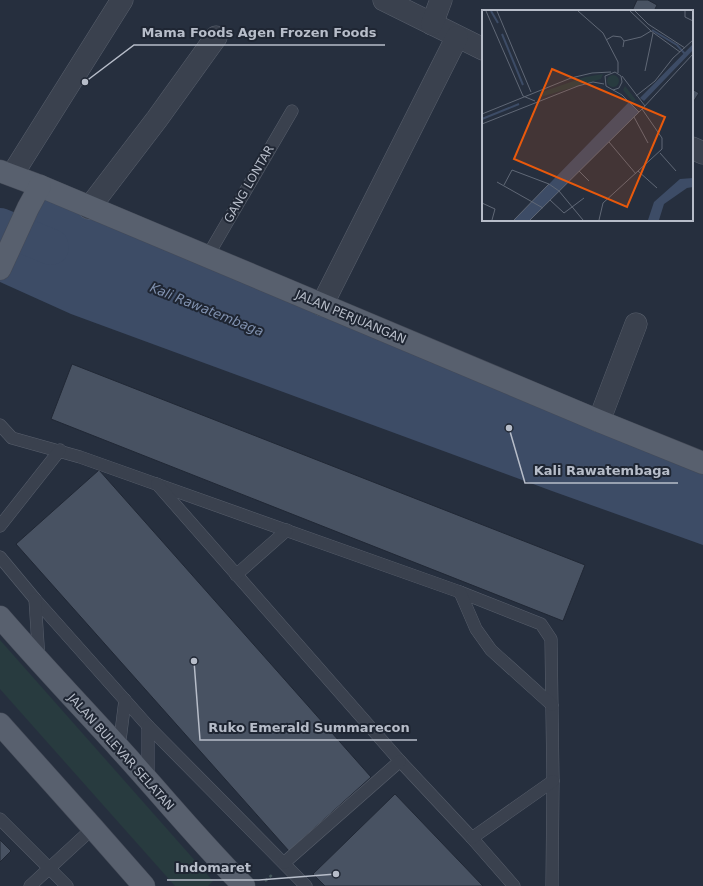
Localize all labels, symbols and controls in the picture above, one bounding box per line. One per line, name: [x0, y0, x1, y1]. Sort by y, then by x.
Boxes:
inset map: [482, 10, 693, 221]
callout: Mama Foods Agen Frozen Foods: [134, 20, 385, 45]
text: Mama Foods Agen Frozen Foods: [141, 25, 377, 40]
street label: GANG LONTAR: [221, 143, 277, 225]
water label: Kali Rawatembaga: [148, 280, 266, 339]
street label: JALAN PERJUANGAN: [293, 287, 408, 347]
callout: Kali Rawatembaga: [525, 458, 678, 483]
text: Kali Rawatembaga: [534, 463, 670, 478]
street label: JALAN BULEVAR SELATAN: [64, 690, 177, 813]
callout: Ruko Emerald Summarecon: [200, 715, 417, 740]
text: Ruko Emerald Summarecon: [208, 720, 410, 735]
callout: Indomaret: [167, 855, 259, 880]
text: Indomaret: [175, 860, 251, 875]

